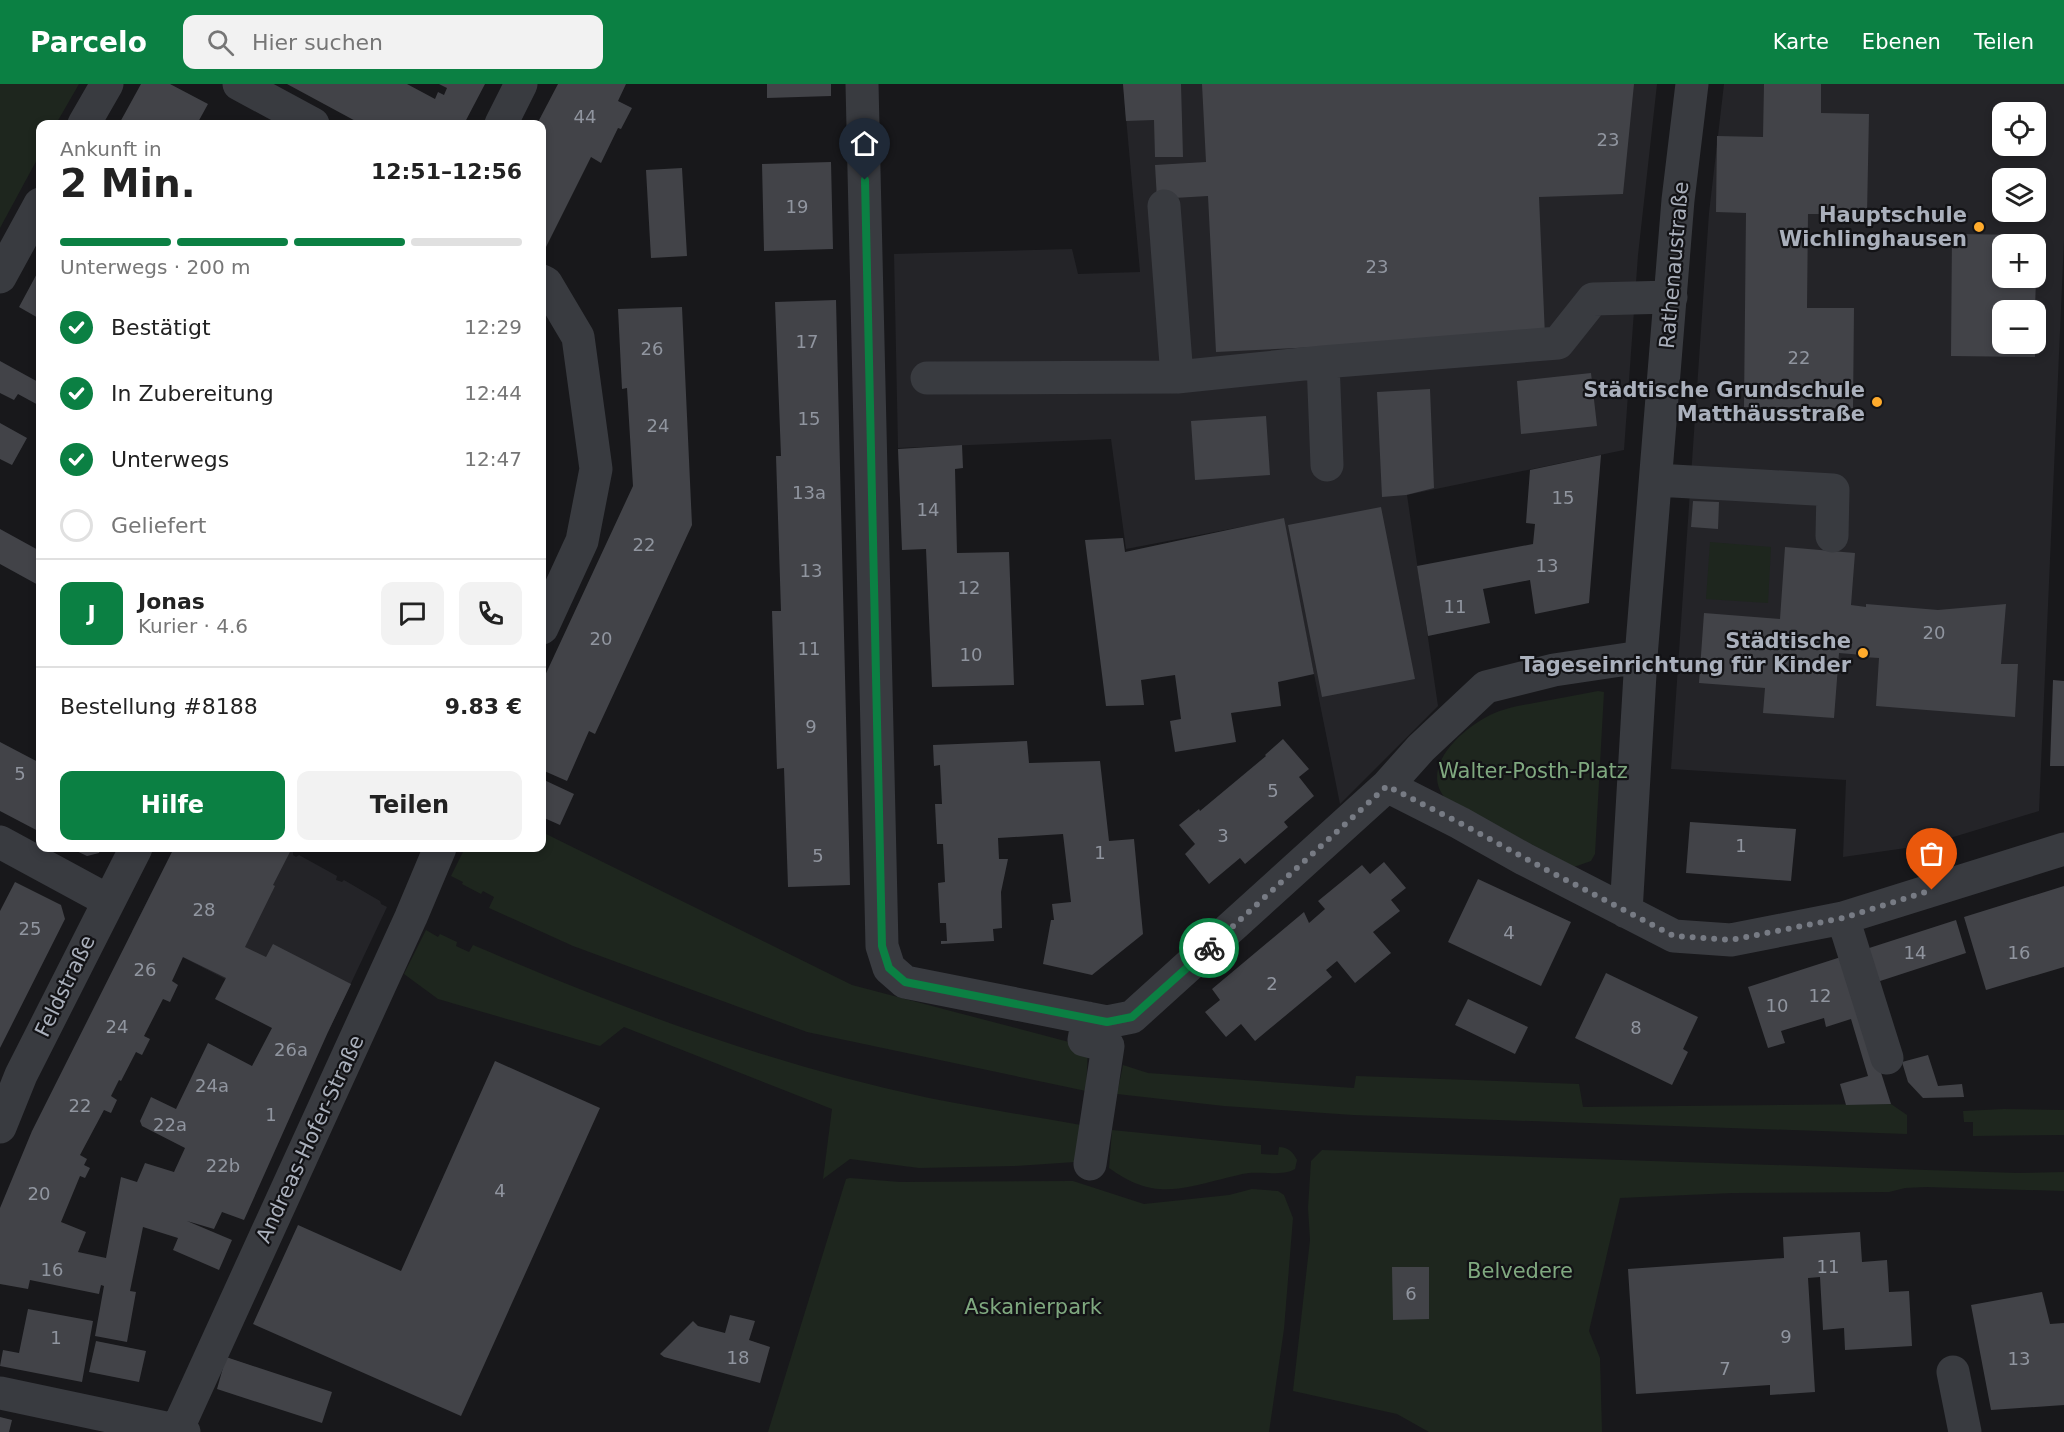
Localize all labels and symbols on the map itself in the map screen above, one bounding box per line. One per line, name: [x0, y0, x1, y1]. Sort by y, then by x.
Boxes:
house number: 44: [574, 106, 596, 127]
pin: [839, 118, 890, 180]
house number: 23: [1597, 129, 1619, 150]
street label: Rathenaustraße: [1655, 180, 1693, 350]
house number: 19: [786, 196, 808, 217]
place label: Hauptschule Wichlinghausen: [1779, 203, 1967, 251]
marker: Hauptschule Wichlinghausen: [1972, 220, 1986, 234]
house number: 23: [1366, 256, 1388, 277]
house number: 17: [796, 331, 818, 352]
house number: 26: [641, 338, 663, 359]
house number: 22: [1788, 347, 1810, 368]
place label: Städtische Grundschule Matthäusstraße: [1583, 378, 1865, 426]
marker: Städtische Grundschule Matthäusstraße: [1870, 395, 1884, 409]
house number: 15: [798, 408, 820, 429]
house number: 24: [647, 415, 669, 436]
house number: 13a: [792, 482, 826, 503]
house number: 15: [1552, 487, 1574, 508]
house number: 14: [917, 499, 939, 520]
house number: 22: [633, 534, 655, 555]
house number: 13: [1536, 555, 1558, 576]
house number: 13: [800, 560, 822, 581]
house number: 12: [958, 577, 980, 598]
house number: 11: [1444, 596, 1466, 617]
house number: 20: [1923, 622, 1945, 643]
house number: 20: [590, 628, 612, 649]
place label: Städtische Tageseinrichtung für Kinder: [1520, 629, 1852, 677]
house number: 11: [798, 638, 820, 659]
house number: 10: [960, 644, 982, 665]
marker: Städtische Tageseinrichtung für Kinder: [1856, 646, 1870, 660]
house number: 9: [805, 716, 817, 737]
park label: Walter-Posth-Platz: [1438, 759, 1628, 783]
house number: 5: [14, 763, 26, 784]
house number: 5: [1267, 780, 1279, 801]
house number: 3: [1217, 825, 1229, 846]
pin: [1906, 828, 1957, 890]
house number: 1: [1735, 835, 1747, 856]
house number: 1: [1094, 842, 1106, 863]
house number: 5: [812, 845, 824, 866]
house number: 28: [193, 899, 215, 920]
house number: 25: [19, 918, 41, 939]
courier: [1179, 918, 1239, 978]
house number: 4: [1503, 922, 1515, 943]
street label: Feldstraße: [30, 931, 100, 1041]
house number: 14: [1904, 942, 1926, 963]
house number: 16: [2008, 942, 2030, 963]
house number: 26: [134, 959, 156, 980]
house number: 2: [1266, 973, 1278, 994]
house number: 12: [1809, 985, 1831, 1006]
house number: 10: [1766, 995, 1788, 1016]
house number: 24: [106, 1016, 128, 1037]
house number: 8: [1630, 1017, 1642, 1038]
street label: Andreas-Hofer-Straße: [251, 1031, 369, 1247]
house number: 26a: [274, 1039, 308, 1060]
house number: 24a: [195, 1075, 229, 1096]
house number: 22: [69, 1095, 91, 1116]
house number: 1: [265, 1104, 277, 1125]
house number: 22a: [153, 1114, 187, 1135]
house number: 22b: [206, 1155, 240, 1176]
house number: 4: [494, 1180, 506, 1201]
house number: 20: [28, 1183, 50, 1204]
house number: 11: [1817, 1256, 1839, 1277]
house number: 16: [41, 1259, 63, 1280]
park label: Belvedere: [1467, 1259, 1573, 1283]
house number: 6: [1405, 1283, 1417, 1304]
park label: Askanierpark: [964, 1295, 1103, 1319]
house number: 9: [1780, 1326, 1792, 1347]
house number: 1: [50, 1327, 62, 1348]
house number: 18: [727, 1347, 749, 1368]
house number: 13: [2008, 1348, 2030, 1369]
house number: 7: [1719, 1358, 1731, 1379]

